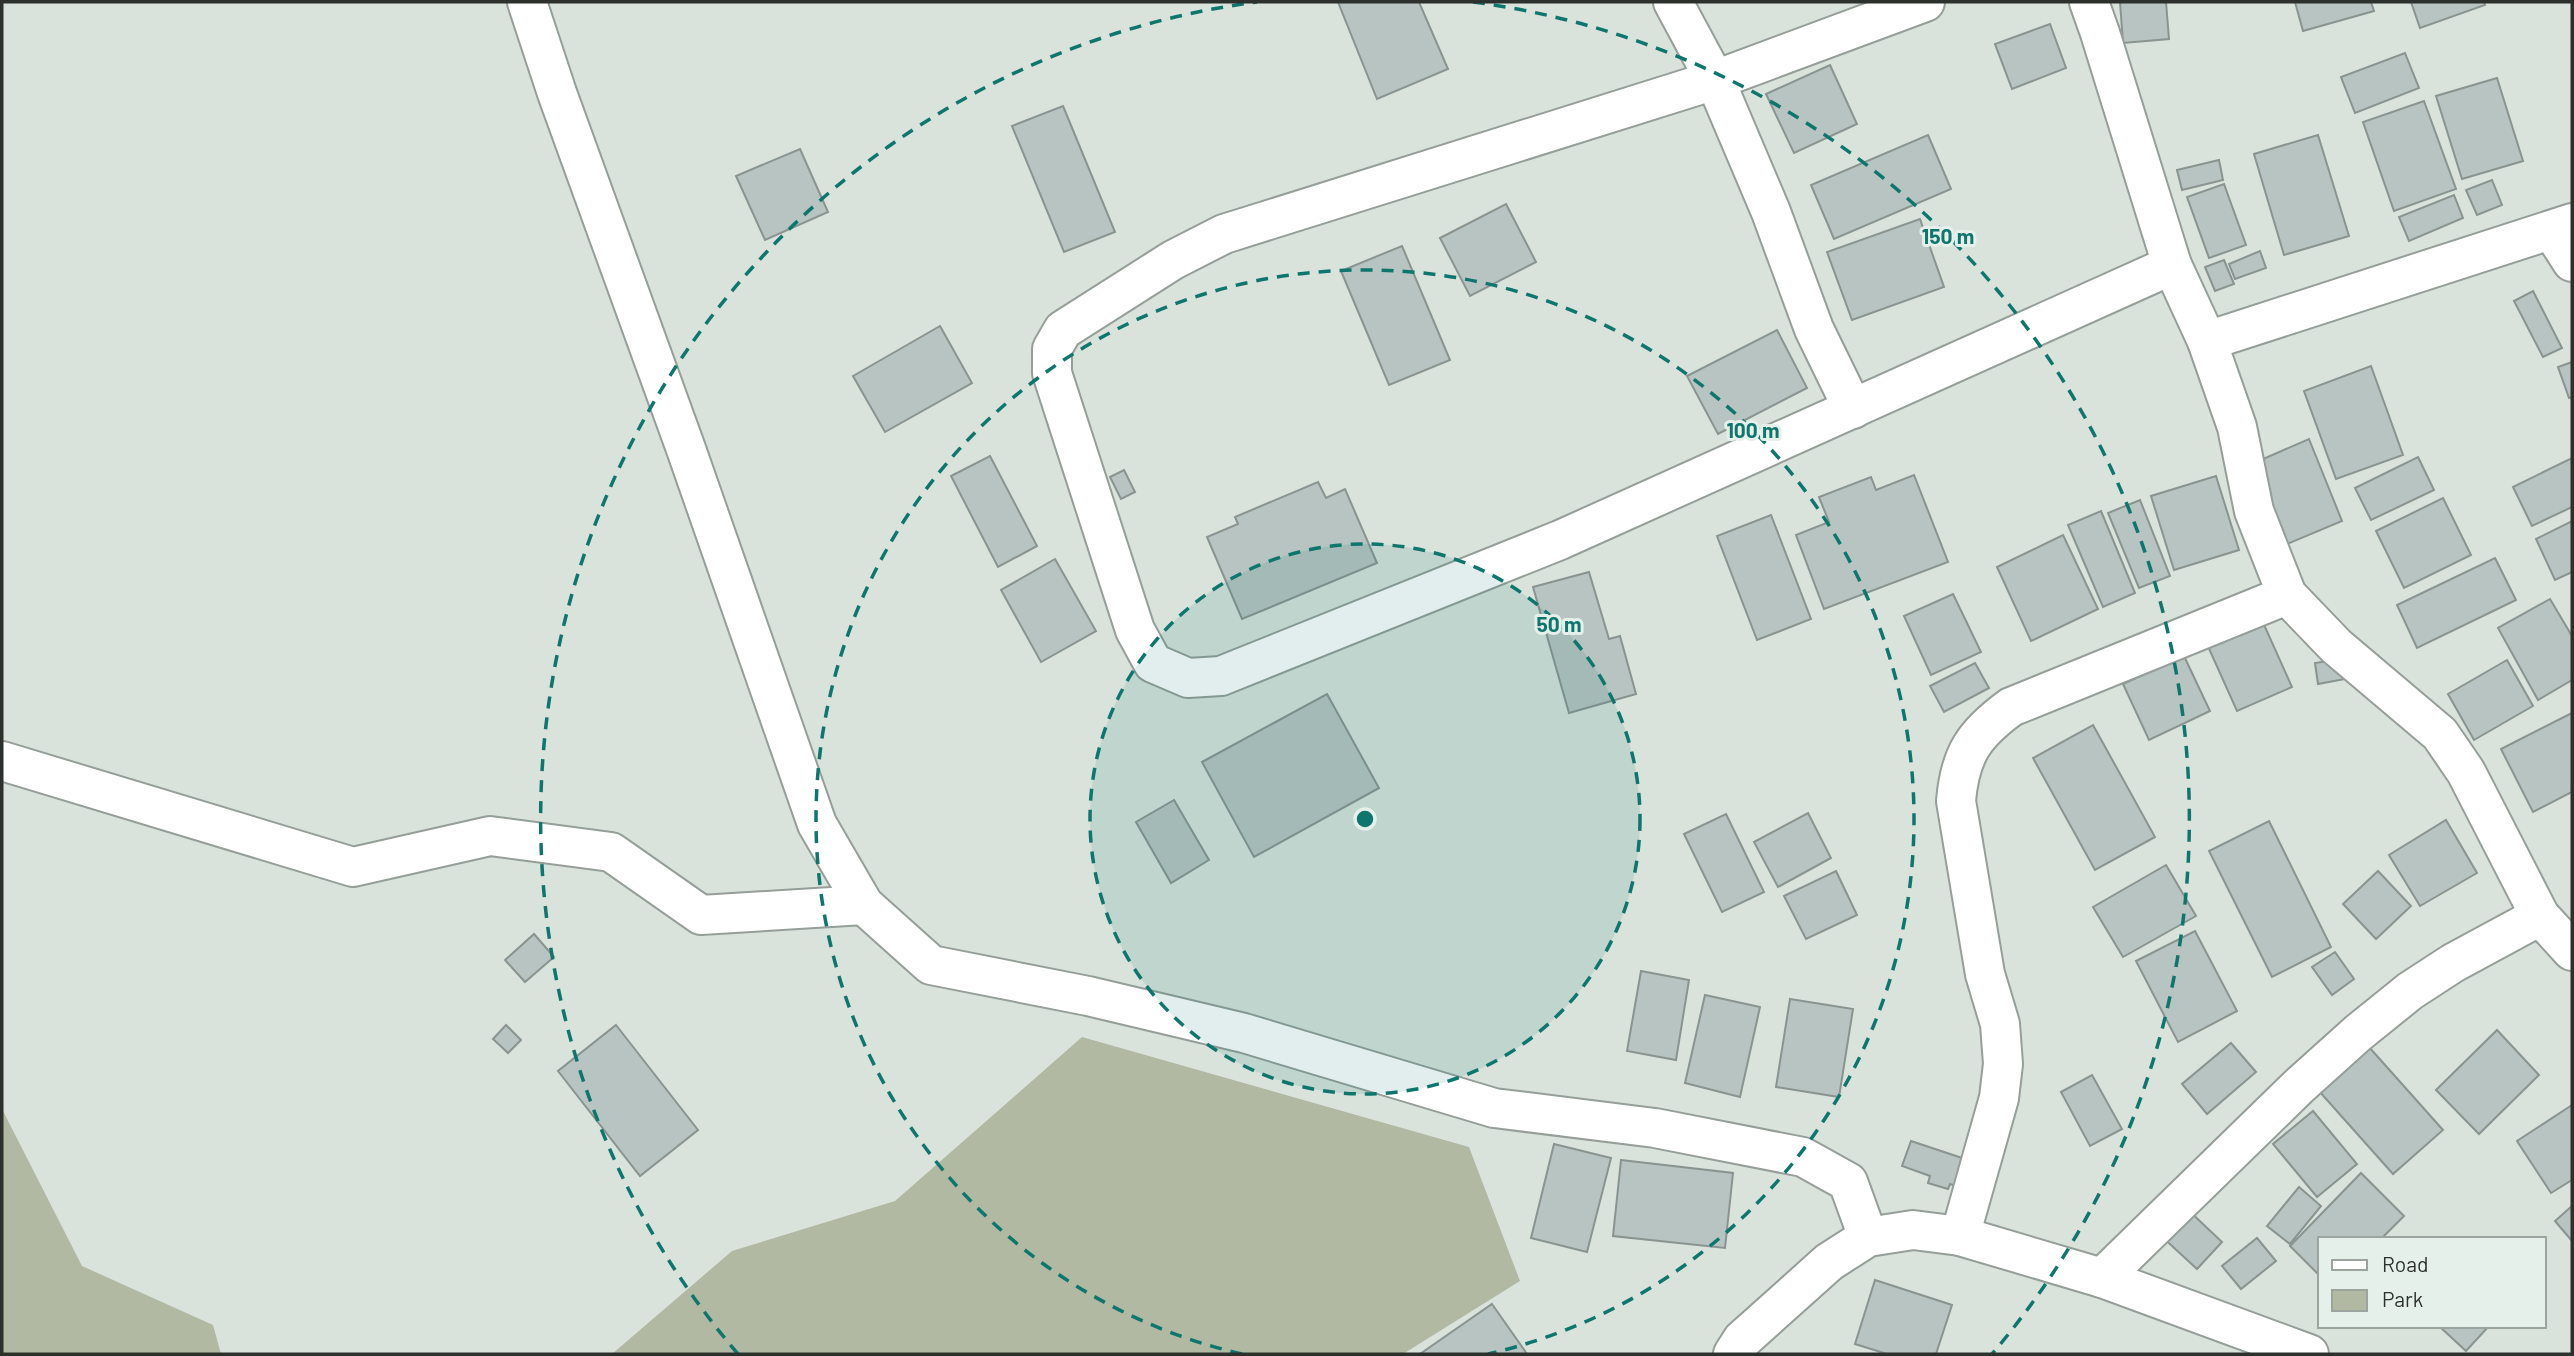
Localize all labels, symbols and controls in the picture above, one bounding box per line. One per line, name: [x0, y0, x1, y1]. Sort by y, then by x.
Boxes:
text: 150 m: [1922, 223, 1974, 248]
text: 100 m: [1726, 417, 1780, 442]
text: 50 m: [1536, 611, 1582, 636]
centre of rings: [1353, 807, 1377, 831]
legend: [2318, 1237, 2546, 1328]
text: Road: [2382, 1251, 2428, 1276]
text: Park: [2382, 1286, 2423, 1311]

